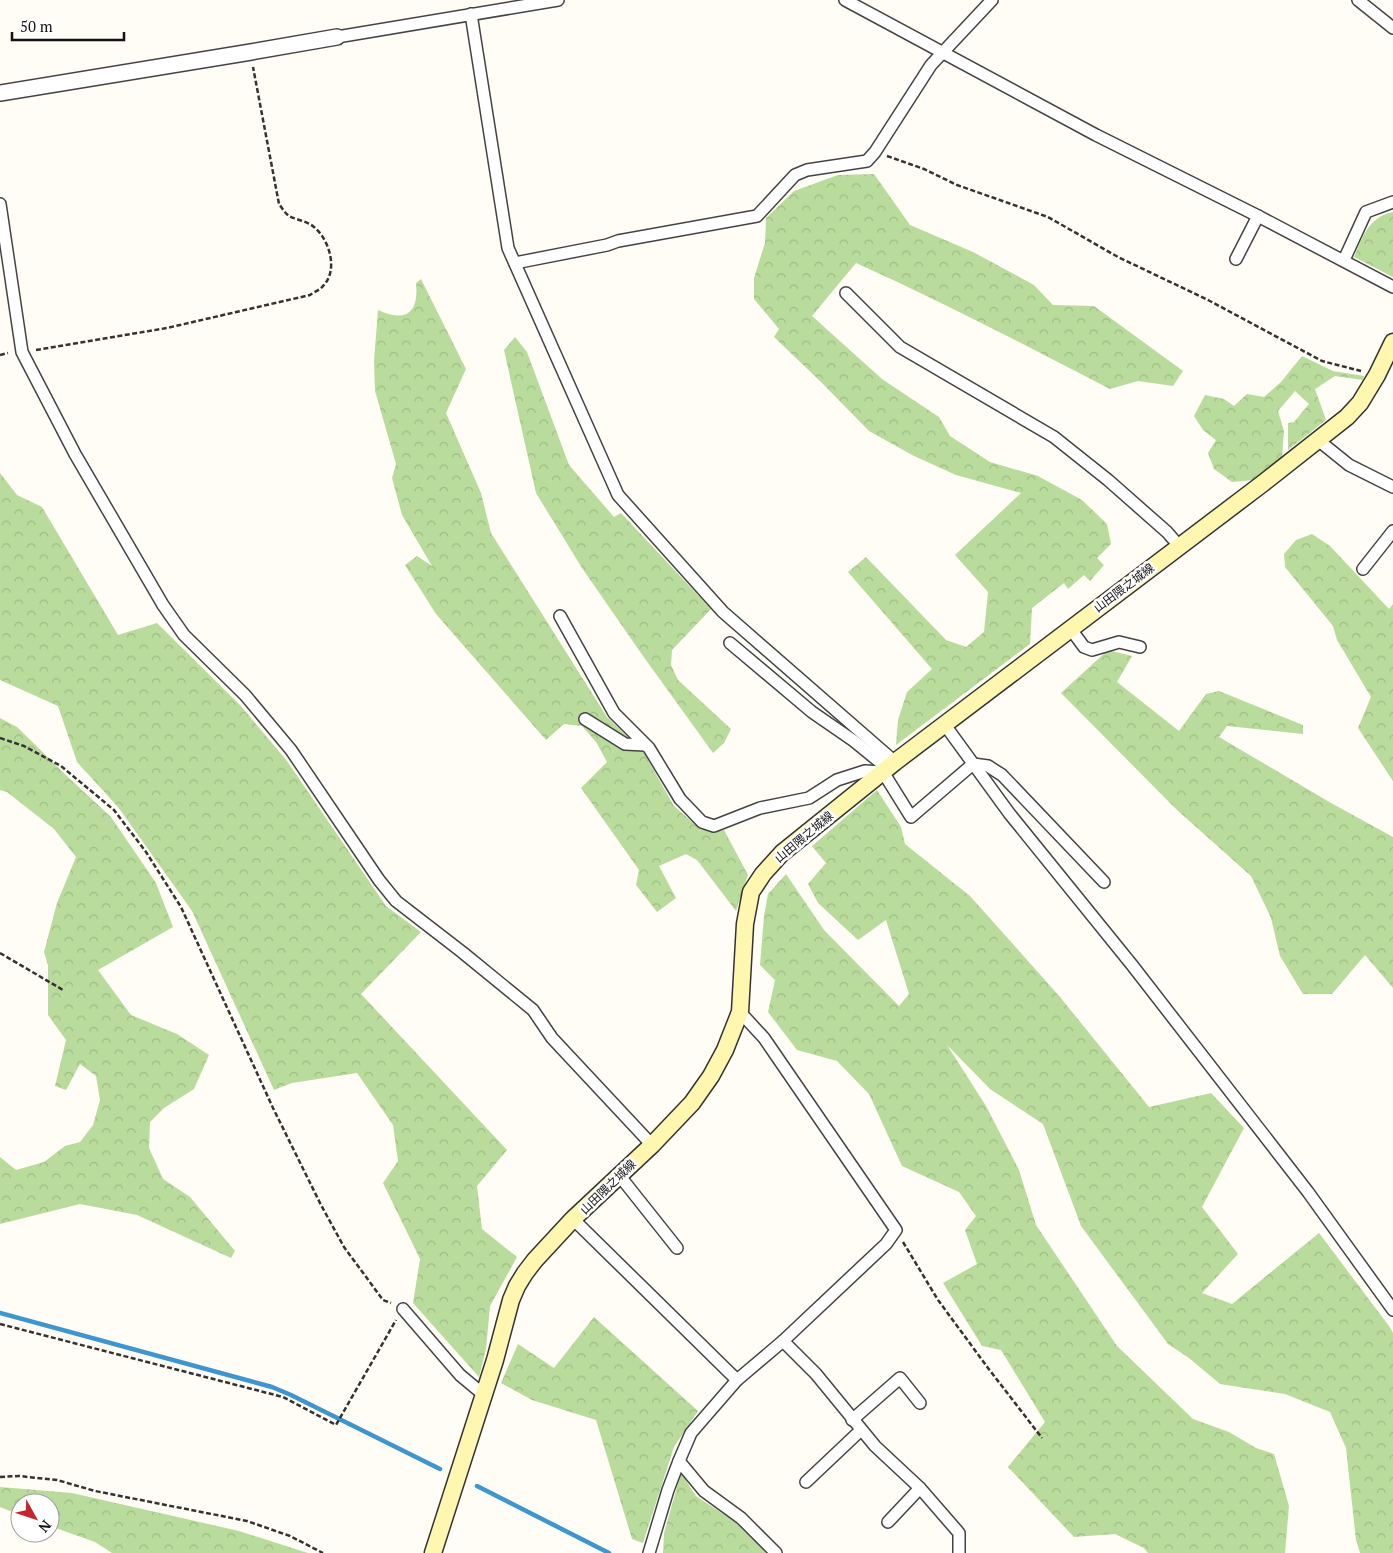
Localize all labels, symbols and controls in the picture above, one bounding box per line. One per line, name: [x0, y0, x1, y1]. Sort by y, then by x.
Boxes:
scale bar: [12, 10, 125, 42]
text: 50 m: [20, 16, 53, 36]
street label: 山田隈之城線: [1090, 560, 1157, 615]
street label: 山田隈之城線: [771, 808, 836, 866]
street label: 山田隈之城線: [577, 1156, 639, 1217]
north arrow: [10, 1493, 60, 1543]
text: N: [34, 1517, 56, 1537]

